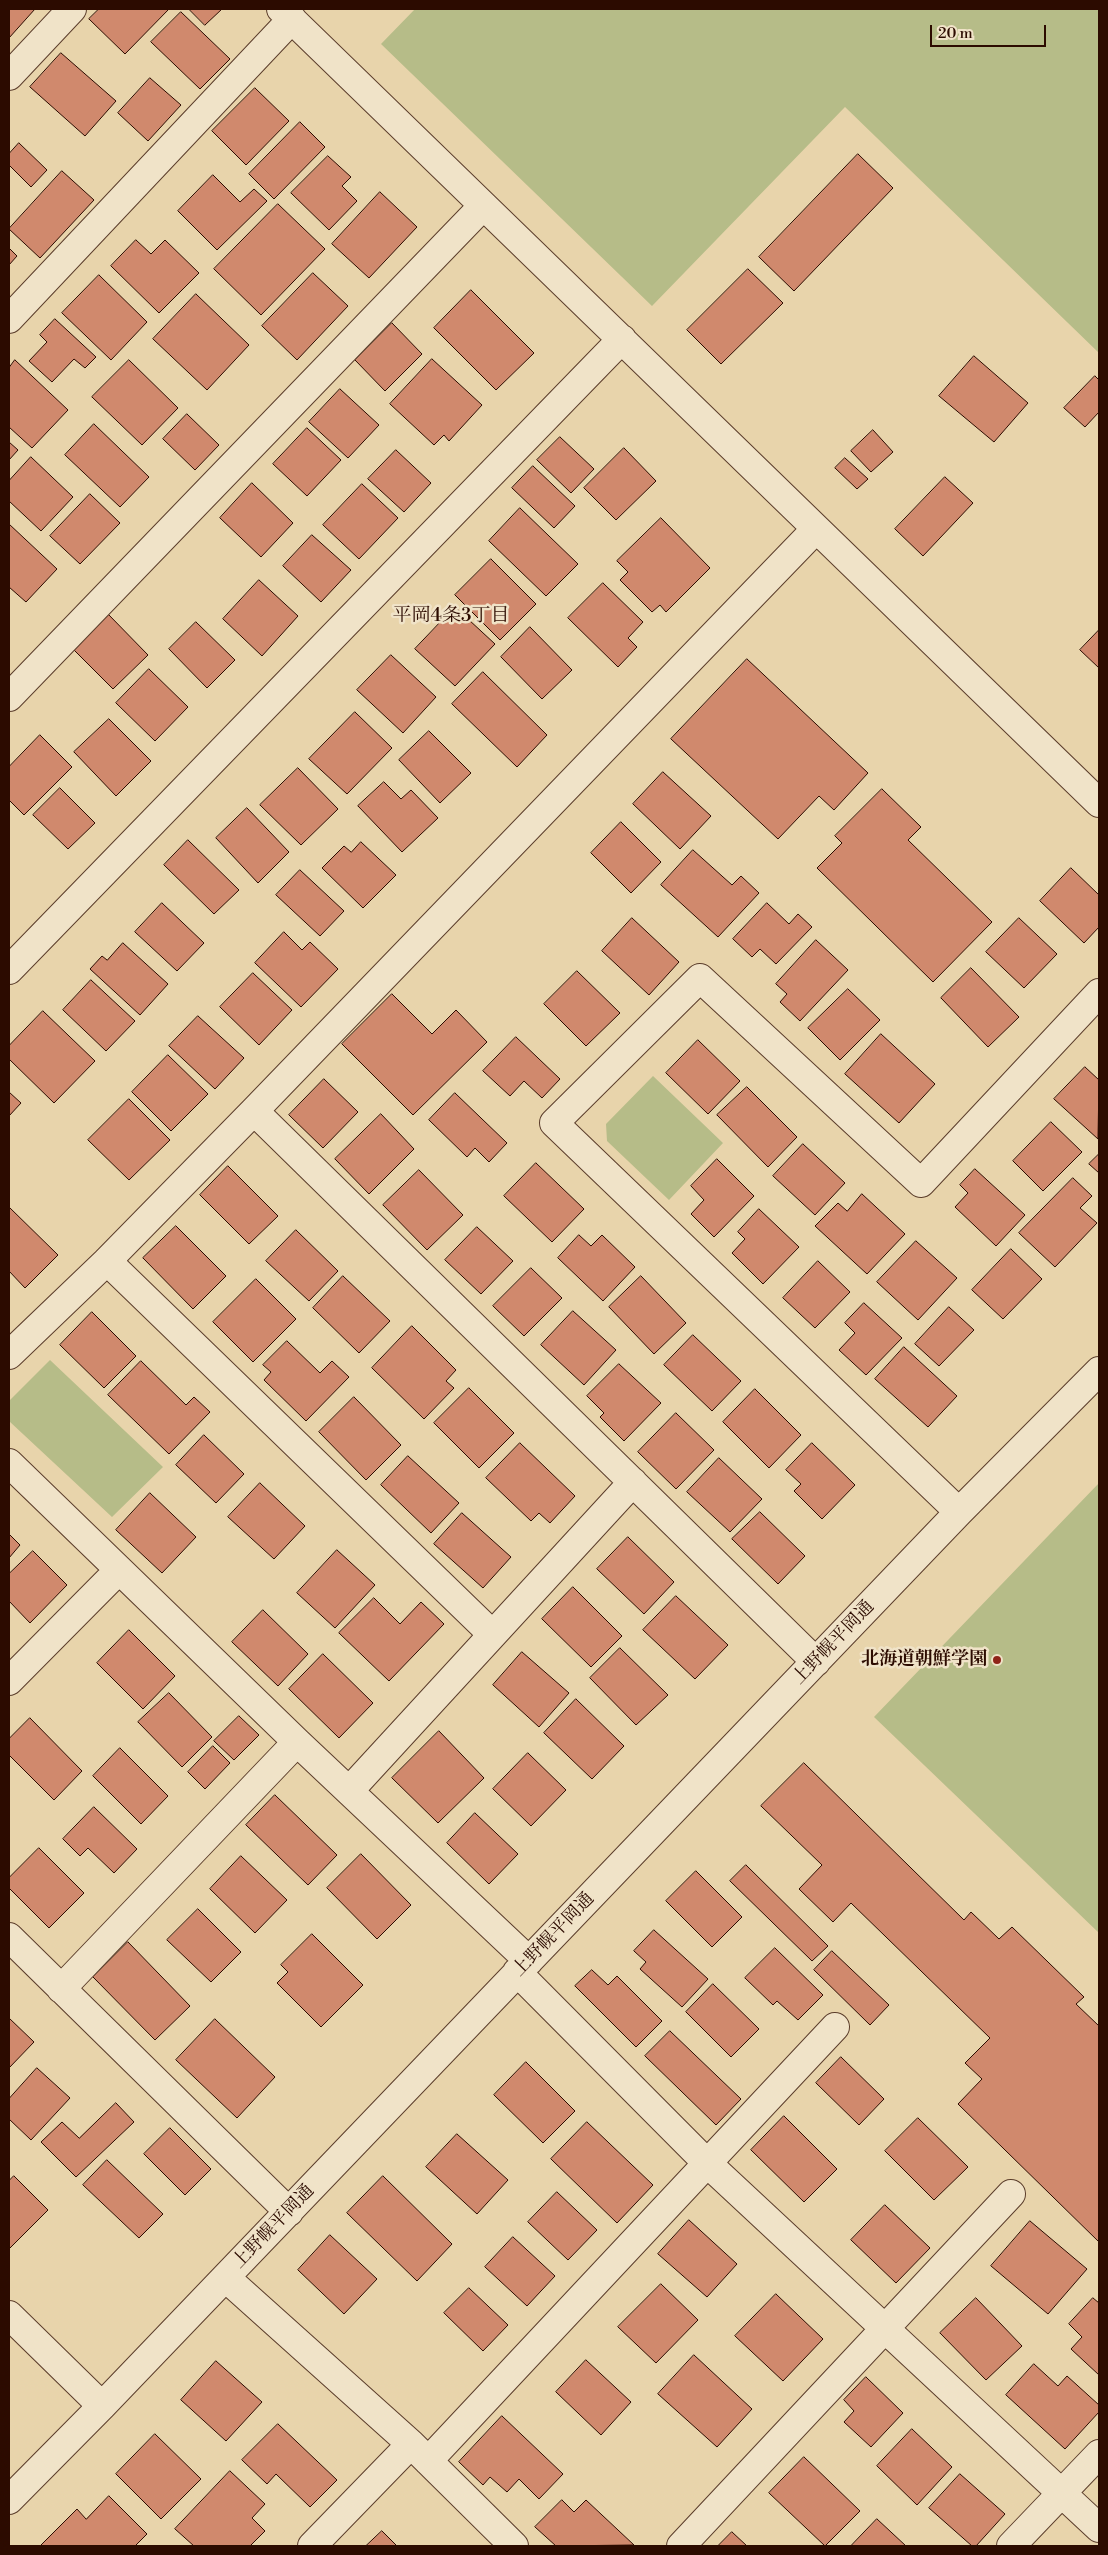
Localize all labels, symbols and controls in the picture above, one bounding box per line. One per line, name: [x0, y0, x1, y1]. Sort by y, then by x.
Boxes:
scale bar: [933, 15, 1049, 47]
text: 20 m: [938, 24, 973, 43]
district label: 平岡4条3丁目: [393, 605, 509, 627]
street label: 上野幌平岡通: [789, 1597, 879, 1689]
place label: 北海道朝鮮学園: [861, 1649, 987, 1671]
marker: 北海道朝鮮学園: [991, 1654, 1003, 1666]
street label: 上野幌平岡通: [509, 1889, 599, 1981]
street label: 上野幌平岡通: [229, 2181, 319, 2273]

